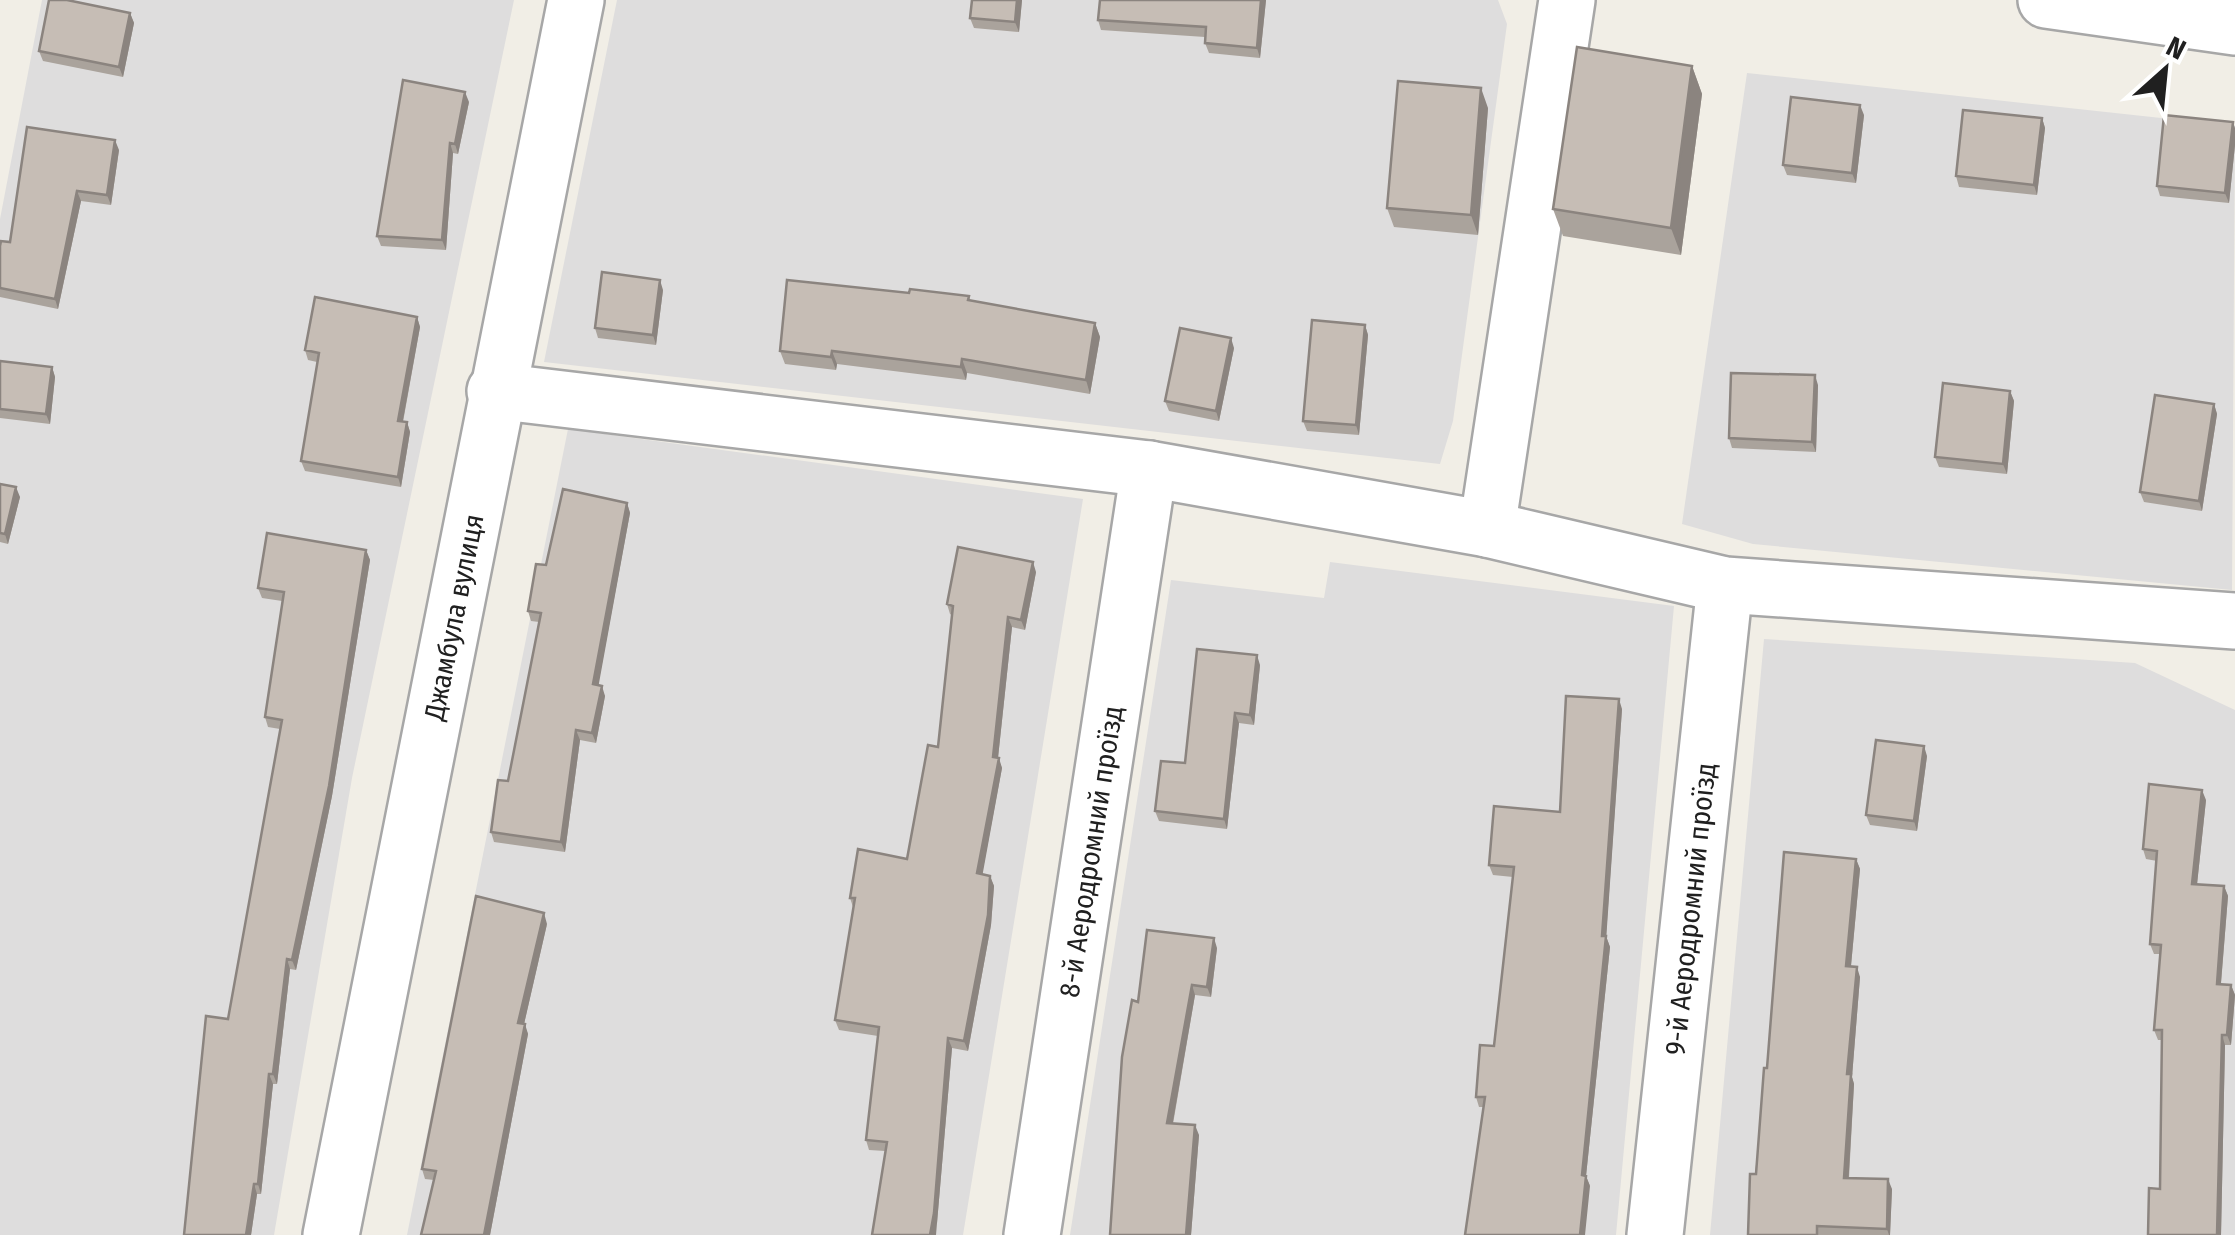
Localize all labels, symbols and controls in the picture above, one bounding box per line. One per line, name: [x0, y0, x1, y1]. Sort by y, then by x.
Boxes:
north arrow: [2115, 20, 2215, 120]
text: N: [2161, 30, 2191, 67]
street label: Джамбула вулиця: [417, 511, 491, 724]
street label: 8-й Аеродромний проїзд: [1053, 704, 1130, 999]
street label: 9-й Аеродромний проїзд: [1658, 761, 1723, 1057]

